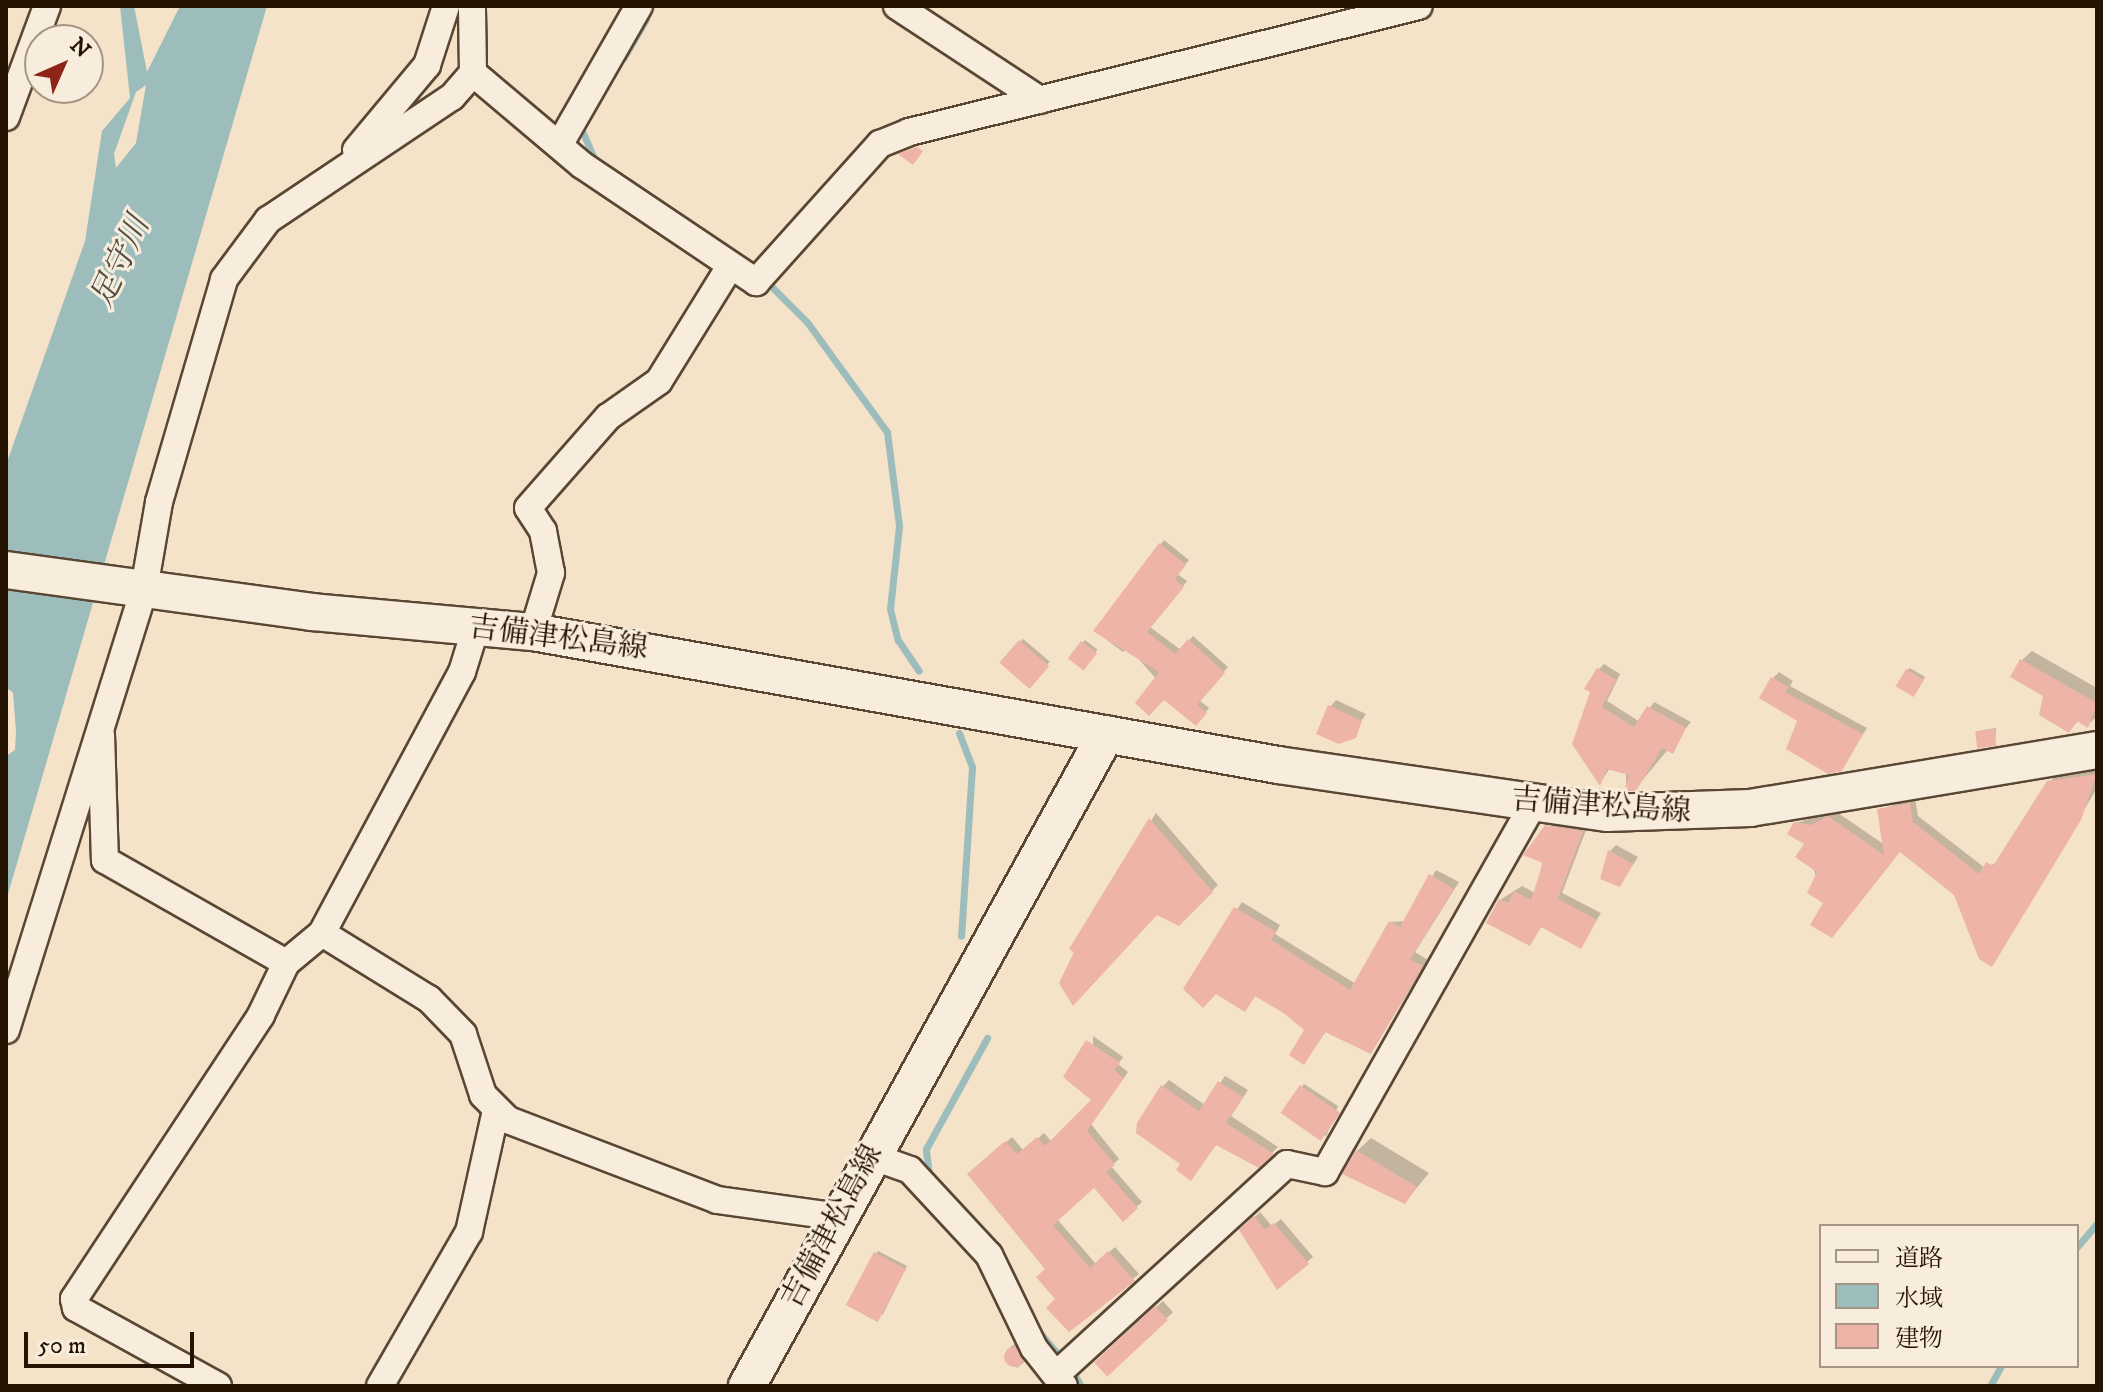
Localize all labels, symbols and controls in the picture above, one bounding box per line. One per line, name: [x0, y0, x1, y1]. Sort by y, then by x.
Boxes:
north arrow: [24, 24, 104, 104]
text: N: [64, 32, 96, 64]
water label: 足守川: [83, 210, 159, 314]
street label: 吉備津松島線: [466, 610, 650, 668]
street label: 吉備津松島線: [1510, 783, 1692, 831]
street label: 吉備津松島線: [775, 1139, 891, 1315]
legend: [1819, 1224, 2079, 1368]
text: 道路: [1895, 1244, 1943, 1274]
text: 水域: [1895, 1284, 1943, 1314]
scale bar: [28, 1316, 198, 1366]
text: 建物: [1895, 1324, 1943, 1354]
text: 50 m: [38, 1331, 86, 1361]

